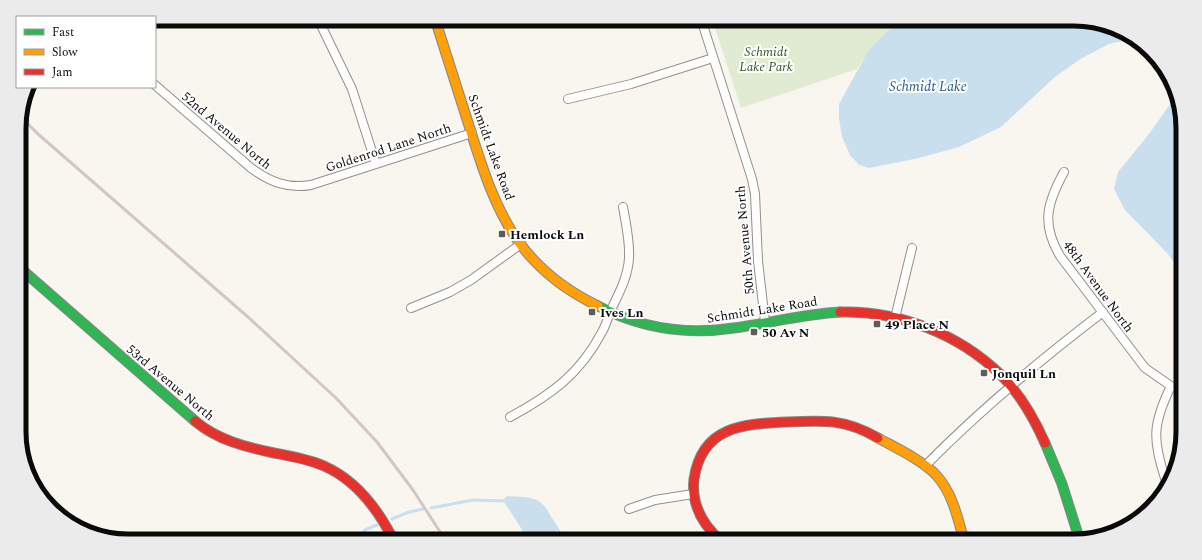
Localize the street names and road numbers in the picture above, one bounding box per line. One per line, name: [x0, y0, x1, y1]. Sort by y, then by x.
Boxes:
street label: 52nd Avenue North: [177, 87, 276, 175]
street label: Schmidt Lake Road: [463, 91, 520, 203]
street label: Goldenrod Lane North: [323, 118, 454, 178]
street label: 50th Avenue North: [730, 184, 760, 295]
street label: 48th Avenue North: [1058, 236, 1139, 337]
street label: Schmidt Lake Road: [705, 291, 819, 329]
street label: 53rd Avenue North: [122, 340, 219, 426]

